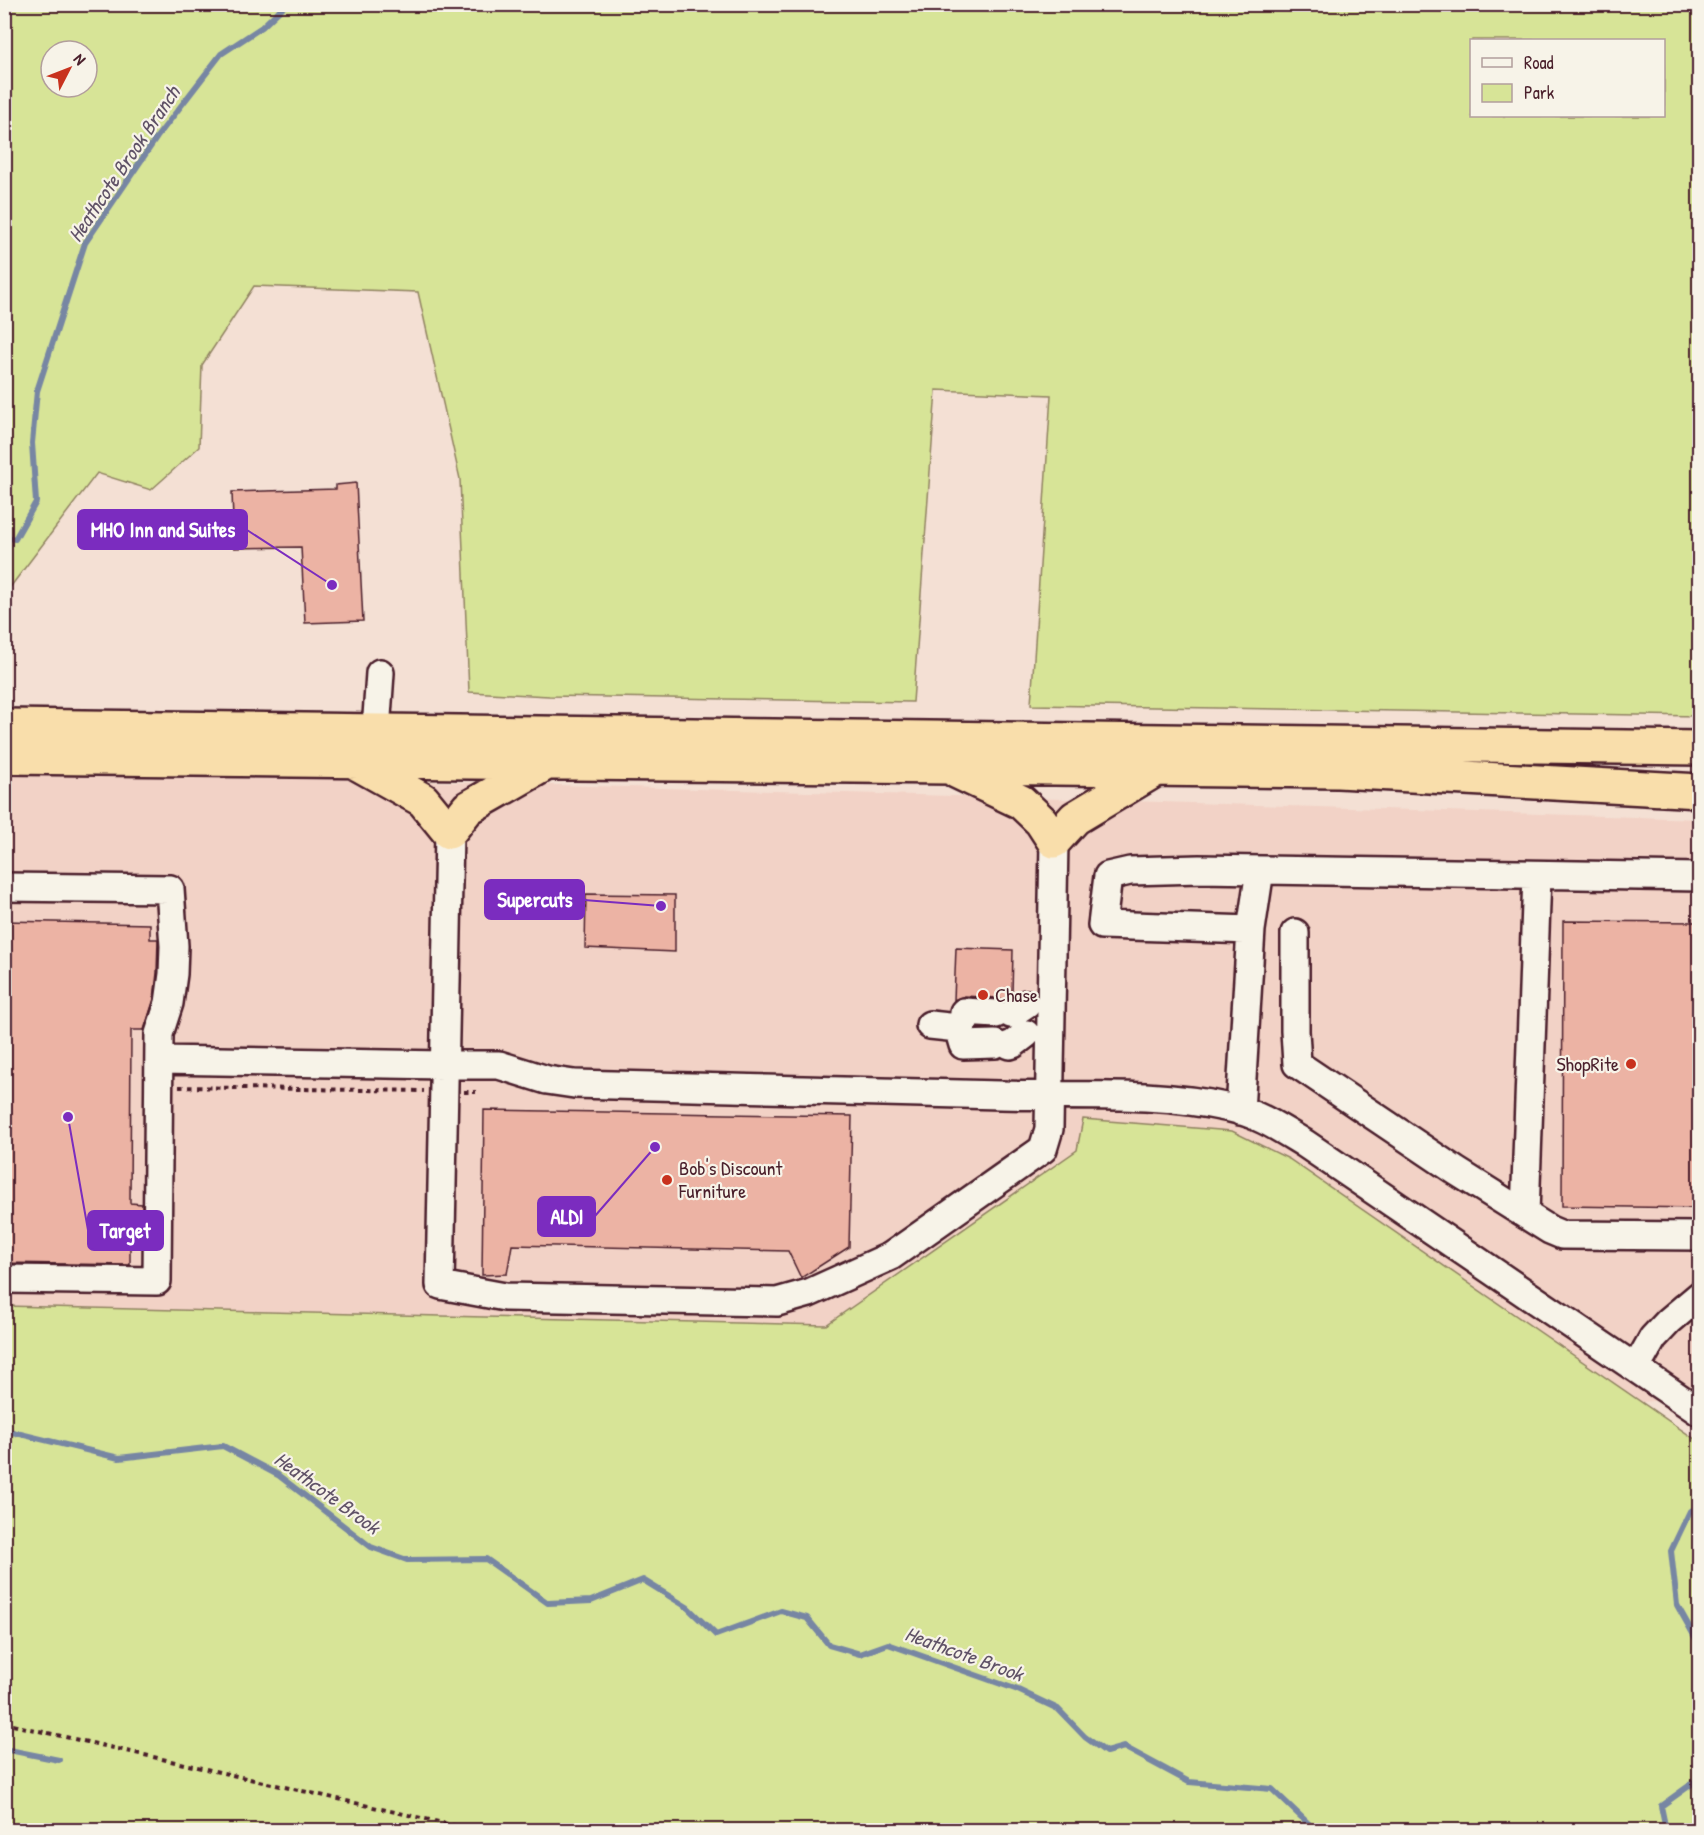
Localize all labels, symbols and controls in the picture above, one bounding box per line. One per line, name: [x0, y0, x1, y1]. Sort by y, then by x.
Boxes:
north arrow: [39, 39, 99, 99]
legend: [1470, 39, 1665, 117]
text: N: [69, 48, 91, 70]
text: Road: [1524, 50, 1554, 75]
water label: Heathcote Brook Branch: [61, 79, 187, 247]
text: Park: [1524, 80, 1555, 105]
callout: MHO Inn and Suites: [78, 510, 247, 549]
text: MHO Inn and Suites: [91, 515, 235, 544]
callout: Supercuts: [485, 880, 584, 919]
text: Supercuts: [497, 885, 573, 915]
place label: Chase: [995, 981, 1038, 1008]
marker: Chase: [976, 988, 990, 1002]
place label: ShopRite: [1556, 1050, 1619, 1077]
marker: ShopRite: [1624, 1057, 1638, 1071]
place label: Bob's Discount Furniture: [678, 1154, 784, 1204]
marker: Bob's Discount Furniture: [660, 1173, 674, 1187]
callout: ALDI: [538, 1197, 595, 1236]
text: ALDI: [551, 1202, 583, 1231]
callout: Target: [88, 1211, 163, 1250]
text: Target: [98, 1216, 151, 1246]
water label: Heathcote Brook: [269, 1444, 388, 1542]
water label: Heathcote Brook: [901, 1619, 1029, 1689]

